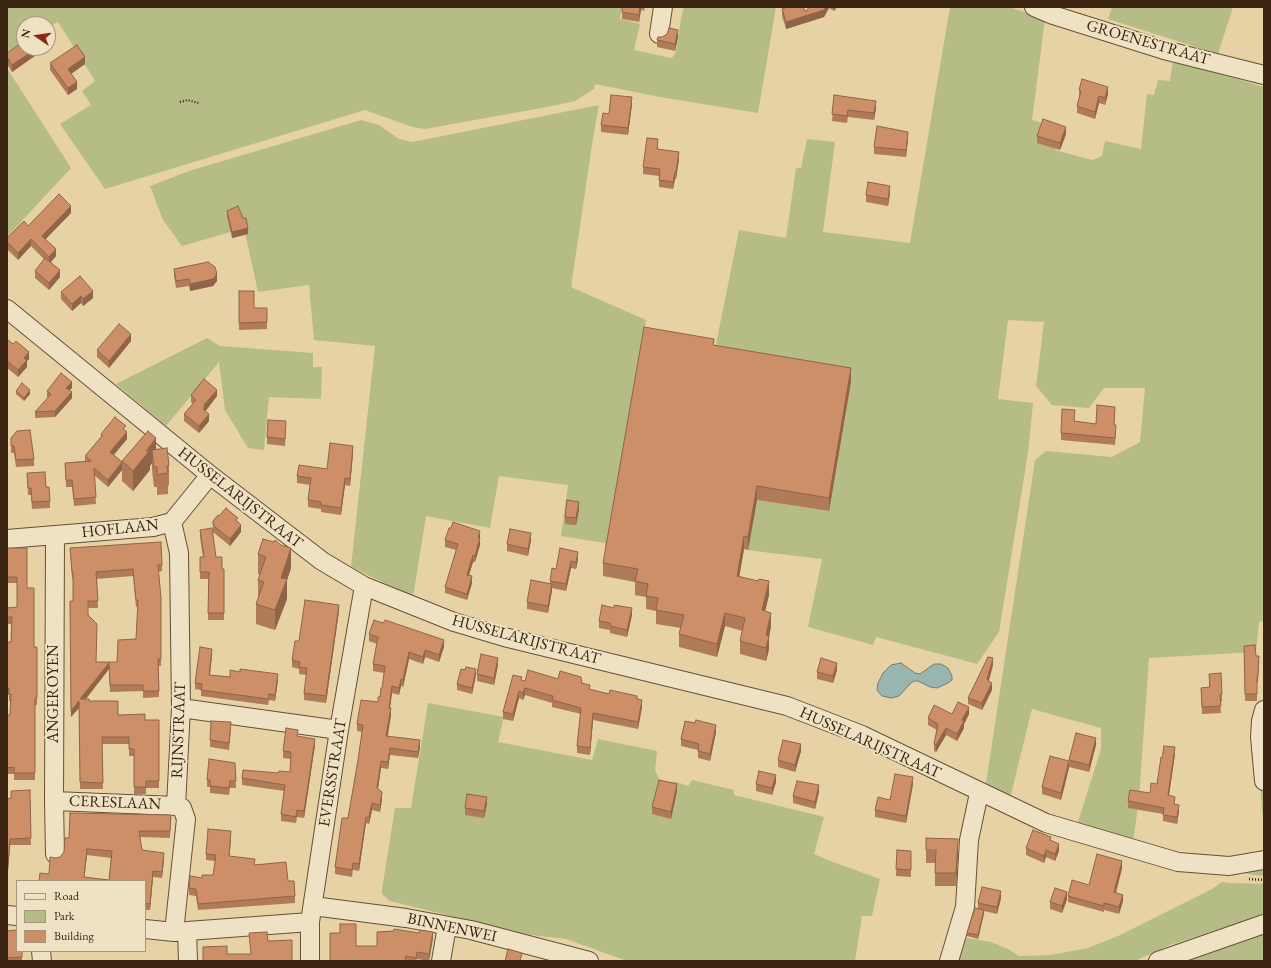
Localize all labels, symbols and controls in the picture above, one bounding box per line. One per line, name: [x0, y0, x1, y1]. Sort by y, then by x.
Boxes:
north arrow: [16, 16, 56, 56]
street label: GROENESTRAAT: [1084, 16, 1212, 70]
text: N: [17, 28, 33, 39]
street label: HUSSELARIJSTRAAT: [174, 443, 306, 553]
street label: HOFLAAN: [80, 515, 160, 543]
street label: HUSSELARIJSTRAAT: [450, 611, 602, 669]
street label: ANGEROYEN: [44, 645, 64, 743]
street label: RIJNSTRAAT: [168, 681, 190, 779]
street label: HUSSELARIJSTRAAT: [796, 703, 944, 783]
street label: EVERSSTRAAT: [315, 718, 351, 828]
street label: CERESLAAN: [68, 792, 162, 814]
legend: [16, 880, 146, 952]
text: Road: [54, 888, 79, 904]
text: Park: [54, 908, 74, 924]
street label: BINNENWEI: [406, 909, 498, 947]
text: Building: [54, 928, 94, 944]

